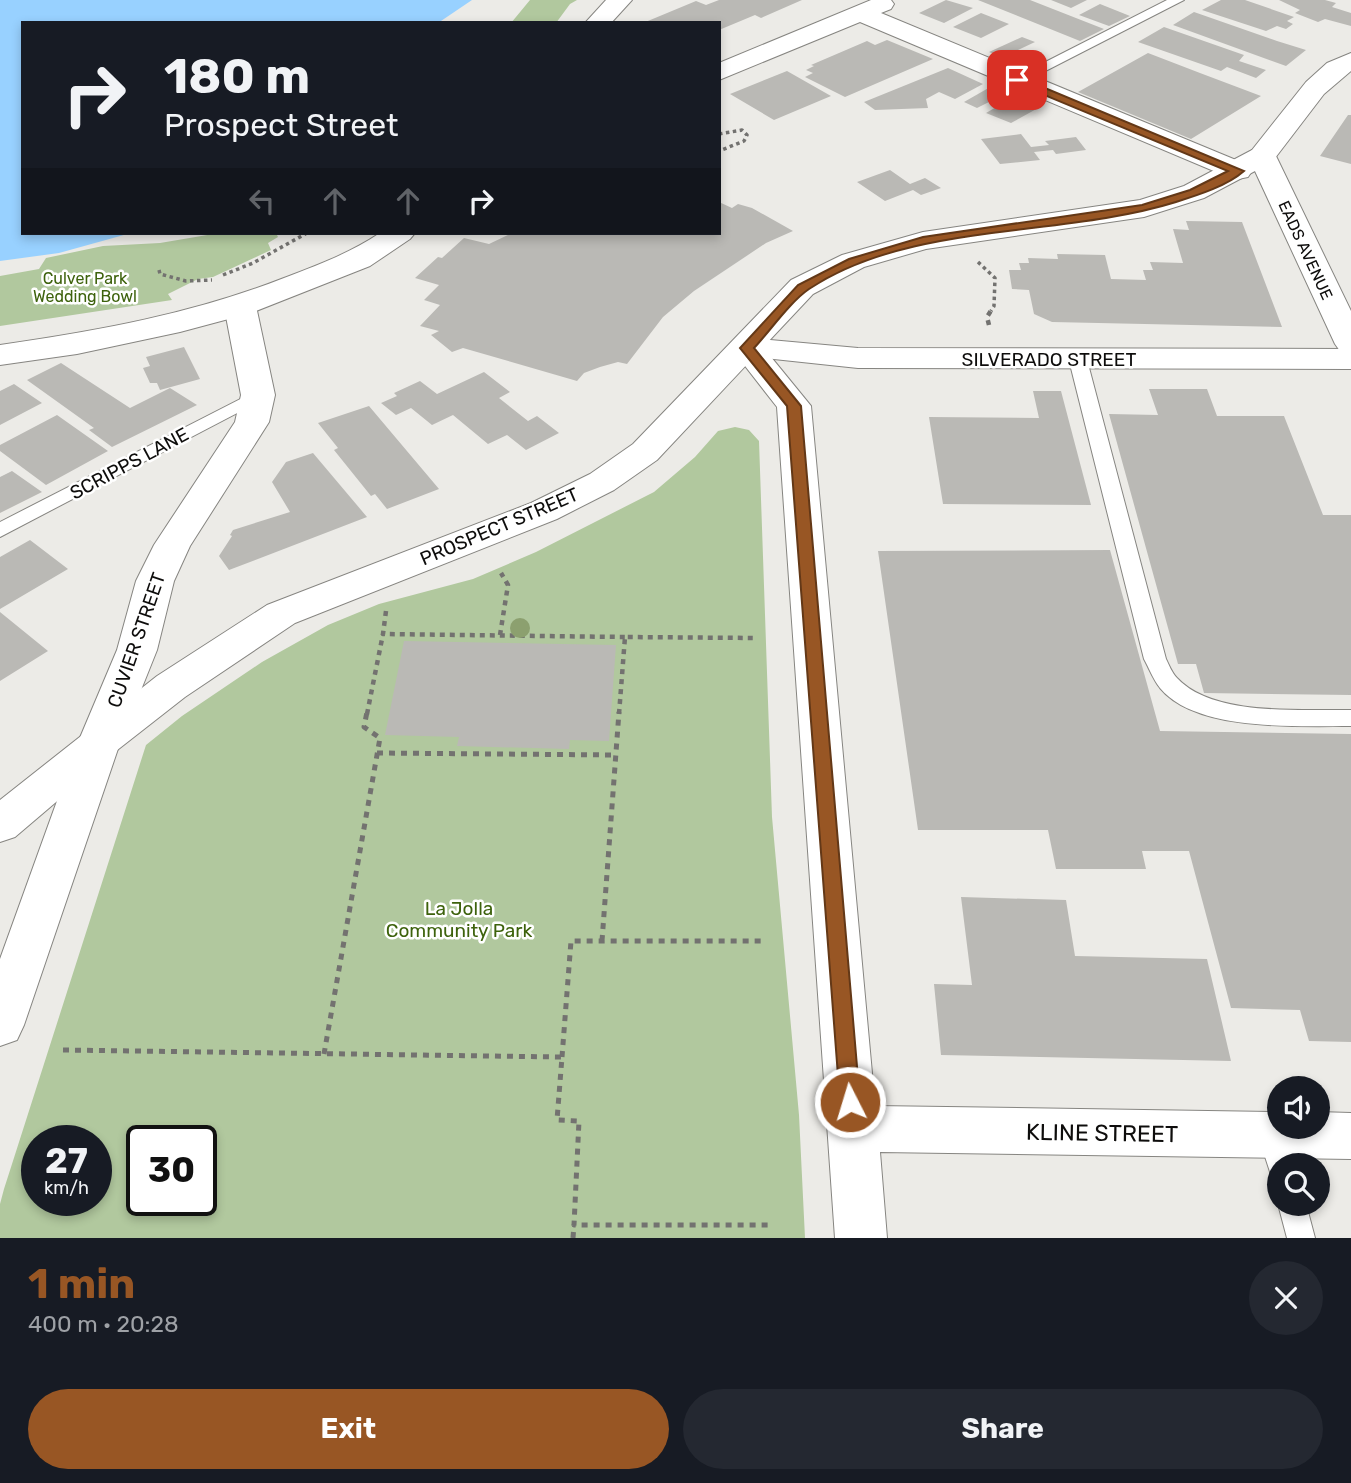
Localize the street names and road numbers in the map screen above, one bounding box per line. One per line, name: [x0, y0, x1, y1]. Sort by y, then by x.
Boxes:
street label: EADS AVENUE: [1274, 198, 1337, 303]
street label: SILVERADO STREET: [962, 348, 1136, 371]
street label: SCRIPPS LANE: [66, 423, 193, 504]
street label: PROSPECT STREET: [417, 483, 582, 570]
street label: CUVIER STREET: [103, 570, 170, 711]
street label: KLINE STREET: [1026, 1118, 1178, 1148]

